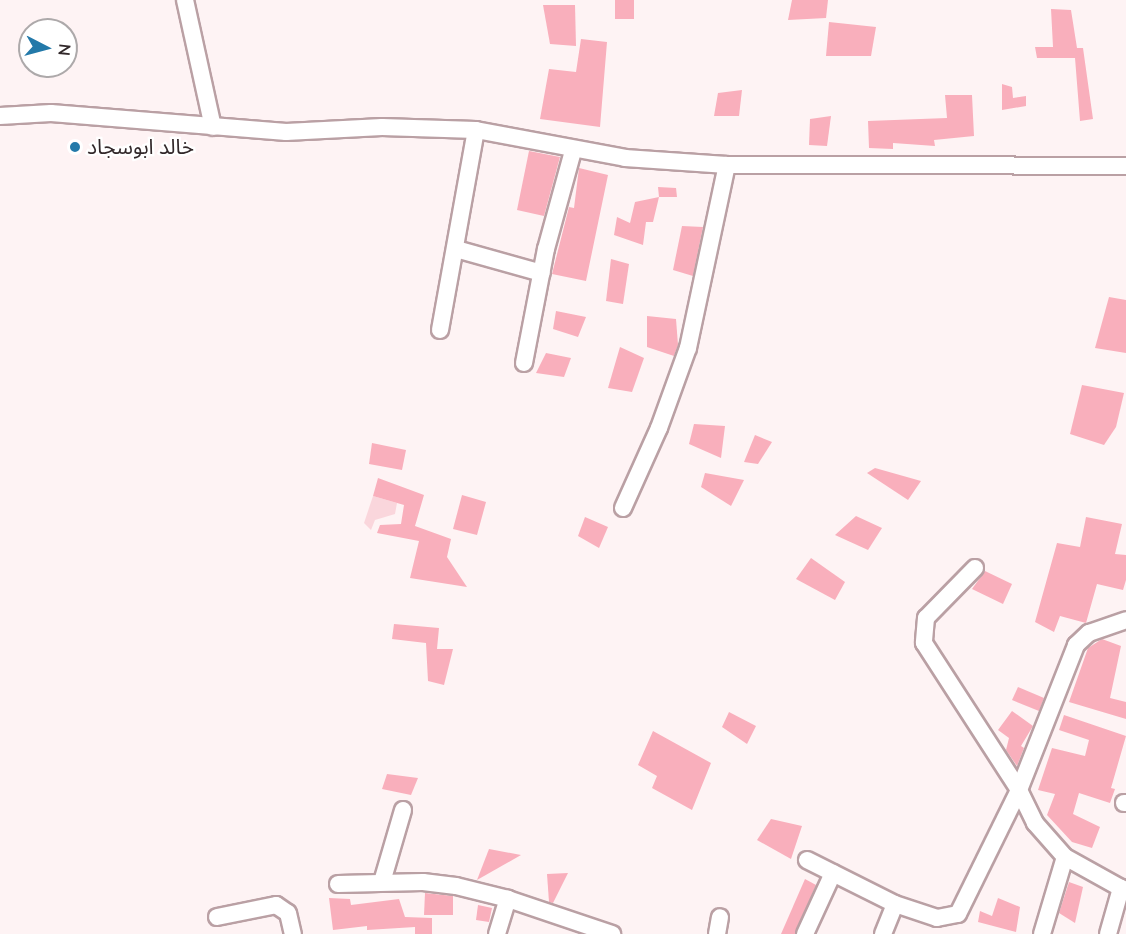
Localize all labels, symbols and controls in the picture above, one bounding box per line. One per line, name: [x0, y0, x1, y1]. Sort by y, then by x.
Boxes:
north arrow: [18, 18, 78, 78]
text: N: [52, 43, 75, 57]
place label: خالد ابوسجاد: [87, 134, 194, 160]
marker: خالد ابوسجاد: [68, 140, 82, 154]

